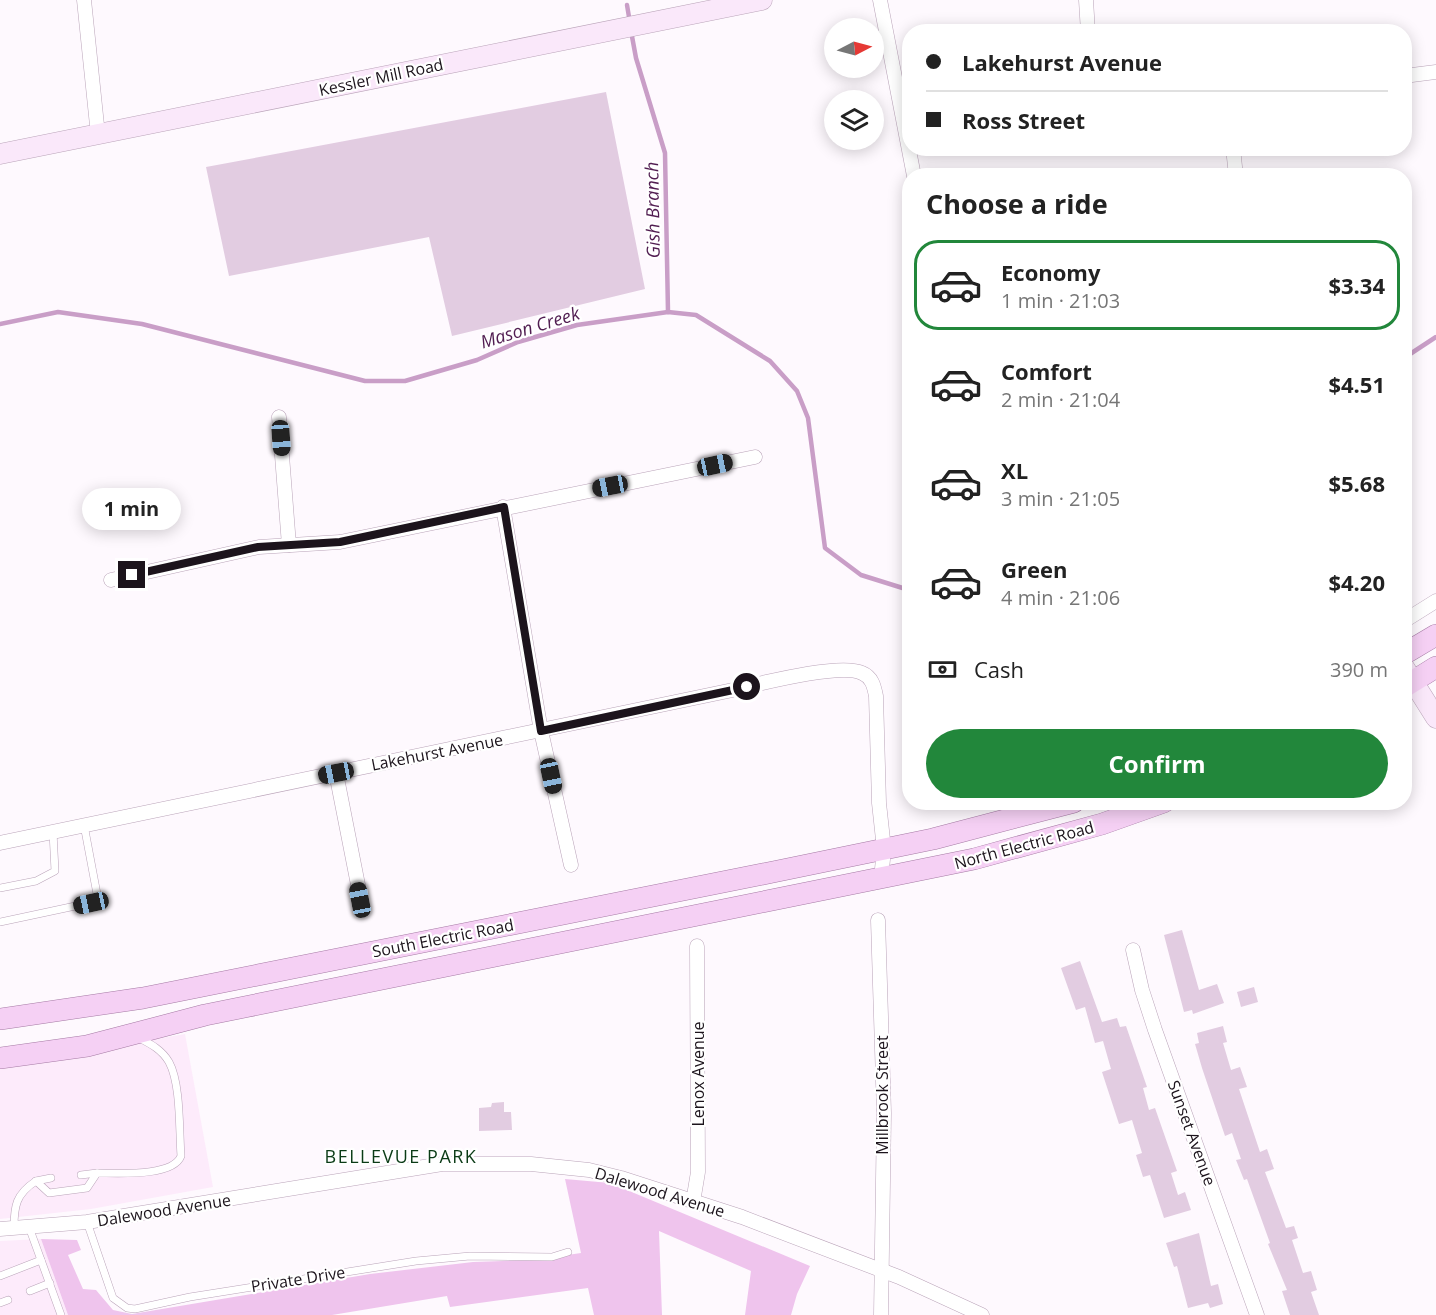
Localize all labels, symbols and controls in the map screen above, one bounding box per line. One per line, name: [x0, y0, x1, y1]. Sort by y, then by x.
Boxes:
north arrow: [824, 18, 884, 78]
map controls: [824, 18, 884, 150]
text: Lakehurst Avenue: [962, 47, 1162, 77]
street label: Kessler Mill Road: [317, 53, 445, 101]
button: layers: [824, 90, 884, 150]
text: Ross Street: [962, 105, 1085, 135]
water label: Gish Branch: [639, 162, 665, 259]
text: Choose a ride: [926, 185, 1108, 222]
text: Economy: [1001, 257, 1100, 287]
icon: car: [929, 258, 983, 312]
text: $3.34: [1328, 270, 1385, 300]
text: 1 min · 21:03: [1001, 287, 1120, 314]
water label: Mason Creek: [477, 300, 583, 354]
text: Comfort: [1001, 356, 1092, 386]
icon: car: [929, 357, 983, 411]
text: $4.51: [1328, 369, 1385, 399]
text: 2 min · 21:04: [1001, 386, 1120, 413]
car: [271, 419, 291, 457]
car: [696, 452, 734, 478]
text: XL: [1001, 455, 1028, 485]
icon: car: [929, 456, 983, 510]
text: $5.68: [1328, 468, 1385, 498]
car: [591, 474, 629, 498]
text: 3 min · 21:05: [1001, 485, 1120, 512]
callout: 1 min: [82, 488, 182, 530]
text: 1 min: [104, 495, 159, 522]
text: Green: [1001, 554, 1067, 584]
icon: car: [929, 555, 983, 609]
route end: [118, 561, 145, 588]
text: $4.20: [1328, 567, 1385, 597]
text: 4 min · 21:06: [1001, 584, 1120, 611]
icon: cash: [926, 653, 959, 686]
text: Cash: [974, 654, 1024, 684]
text: 390 m: [1330, 656, 1388, 683]
route start: [733, 673, 760, 700]
street label: Lakehurst Avenue: [369, 728, 505, 776]
button: Confirm: [926, 729, 1388, 798]
car: [538, 757, 564, 795]
car: [317, 761, 355, 785]
street label: North Electric Road: [952, 816, 1096, 874]
car: [348, 881, 372, 919]
car: [72, 890, 110, 916]
street label: South Electric Road: [370, 913, 516, 963]
street label: Lenox Avenue: [687, 1021, 709, 1127]
street label: Millbrook Street: [871, 1035, 893, 1155]
street label: Sunset Avenue: [1163, 1077, 1221, 1189]
district label: BELLEVUE PARK: [325, 1144, 477, 1168]
street label: Dalewood Avenue: [592, 1162, 728, 1222]
street label: Dalewood Avenue: [96, 1189, 232, 1231]
street label: Private Drive: [249, 1261, 347, 1297]

